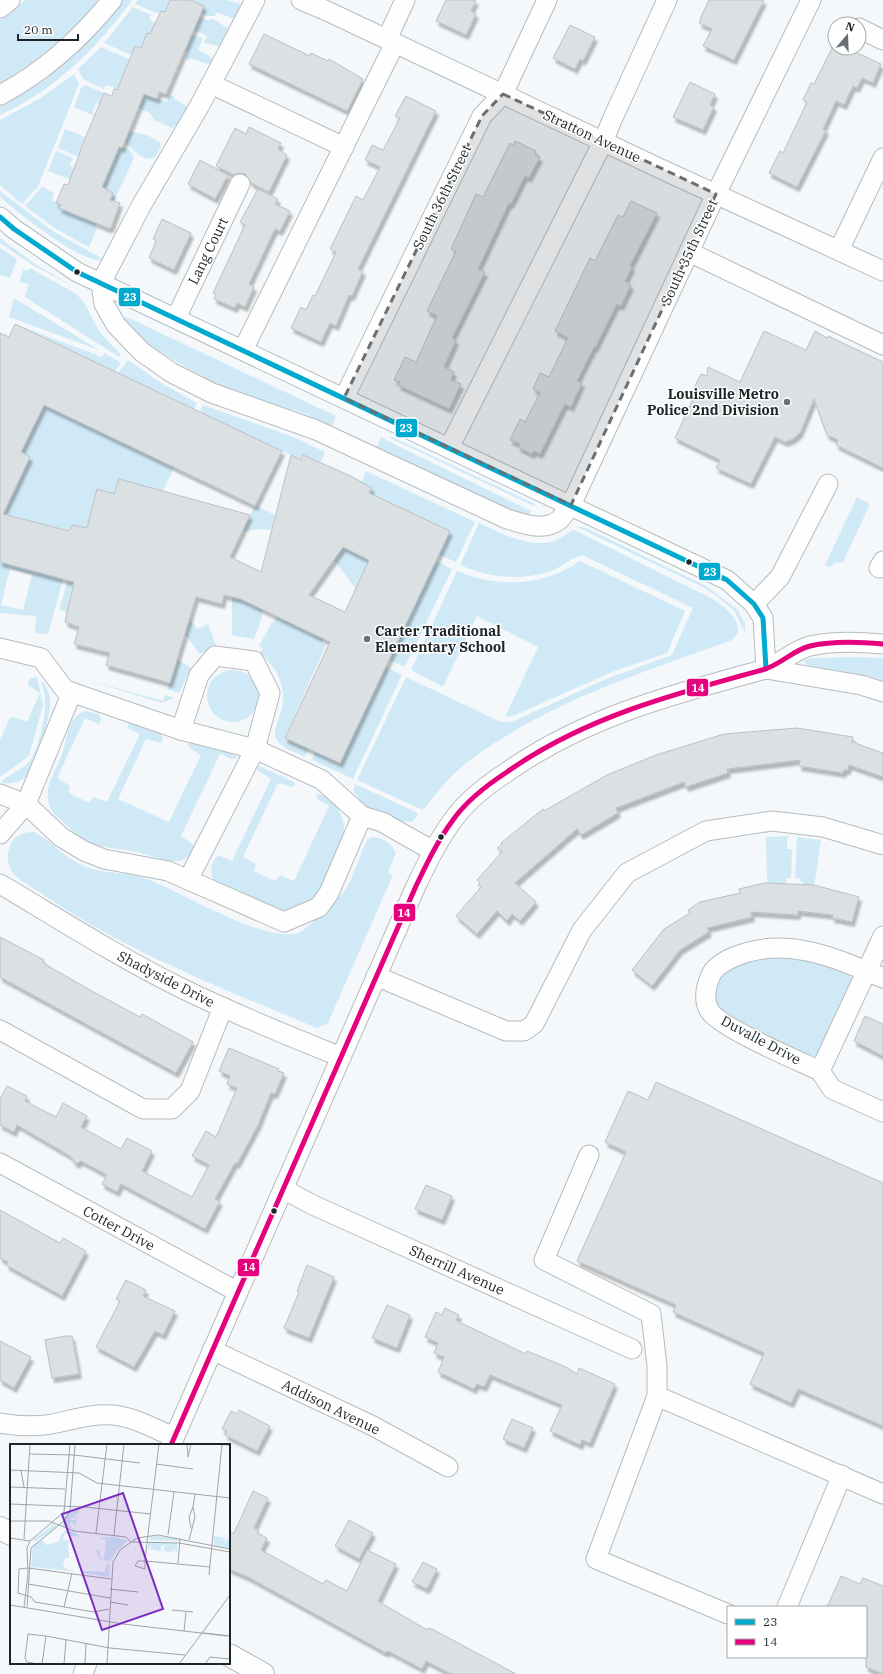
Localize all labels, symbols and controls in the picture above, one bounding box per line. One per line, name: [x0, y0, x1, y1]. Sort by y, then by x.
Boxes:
scale bar: [18, 16, 78, 42]
north arrow: [827, 16, 867, 56]
text: N: [844, 19, 857, 35]
text: 20 m: [24, 22, 53, 37]
street label: Stratton Avenue: [540, 105, 644, 167]
street label: South 36th Street: [409, 141, 475, 253]
street label: South 35th Street: [657, 196, 721, 308]
street label: Lang Court: [184, 214, 232, 288]
unlabelled marker: [72, 267, 82, 277]
line badge: 23: [118, 287, 141, 307]
text: 23: [123, 290, 137, 304]
place label: Louisville Metro Police 2nd Division: [647, 385, 779, 419]
marker: Louisville Metro Police 2nd Division: [782, 397, 792, 407]
line badge: 23: [395, 418, 418, 438]
text: 23: [399, 421, 413, 435]
unlabelled marker: [684, 557, 694, 567]
line badge: 23: [698, 562, 721, 581]
text: 23: [703, 565, 717, 579]
place label: Carter Traditional Elementary School: [375, 622, 506, 656]
marker: Carter Traditional Elementary School: [362, 634, 372, 644]
line badge: 14: [686, 678, 709, 697]
text: 14: [691, 681, 705, 695]
unlabelled marker: [436, 832, 446, 842]
line badge: 14: [393, 903, 416, 922]
text: 14: [397, 906, 411, 920]
street label: Shadyside Drive: [115, 947, 217, 1011]
street label: Duvalle Drive: [718, 1011, 804, 1069]
street label: Cotter Drive: [80, 1202, 158, 1254]
unlabelled marker: [269, 1206, 279, 1216]
street label: Sherrill Avenue: [407, 1241, 507, 1299]
line badge: 14: [237, 1258, 260, 1277]
text: 14: [242, 1260, 256, 1274]
street label: Addison Avenue: [279, 1375, 383, 1439]
inset map: [10, 1444, 230, 1664]
legend: [727, 1606, 867, 1658]
text: 23: [763, 1614, 777, 1629]
text: 14: [763, 1634, 777, 1649]

